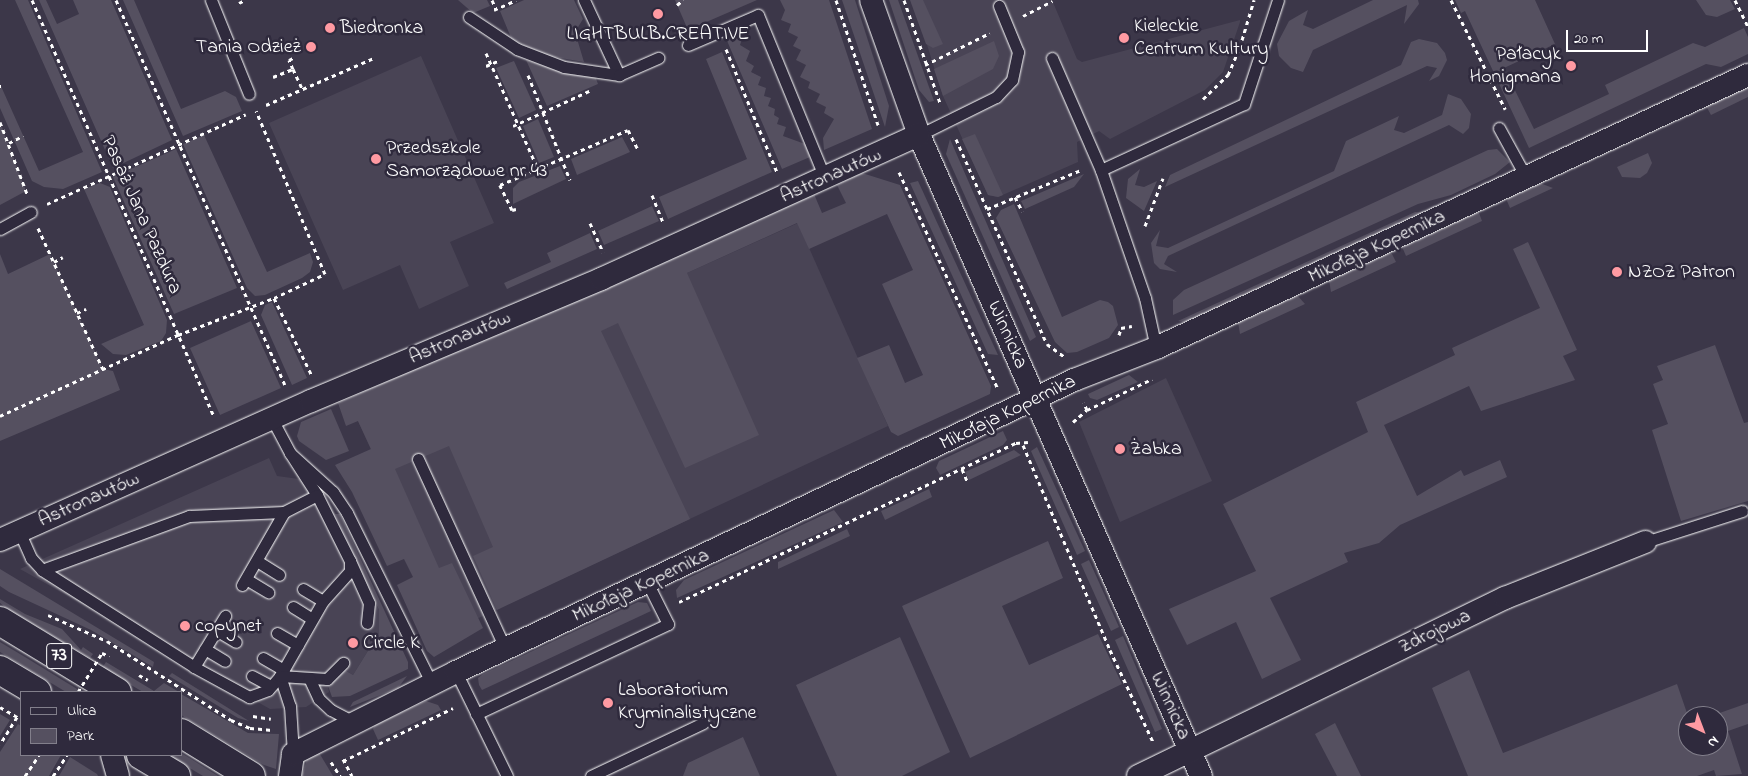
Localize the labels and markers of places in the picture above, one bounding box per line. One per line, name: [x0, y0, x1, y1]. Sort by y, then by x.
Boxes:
marker: LIGHTBULB.CREATIVE: [652, 8, 664, 20]
place label: Kieleckie Centrum Kultury: [1134, 14, 1268, 61]
place label: Biedronka: [340, 16, 423, 40]
marker: Biedronka: [324, 22, 336, 34]
place label: LIGHTBULB.CREATIVE: [567, 22, 749, 46]
marker: Kieleckie Centrum Kultury: [1118, 32, 1130, 44]
place label: Tania Odzież: [196, 35, 301, 59]
marker: Tania Odzież: [305, 41, 317, 53]
place label: Pałacyk Honigmana: [1470, 42, 1561, 89]
marker: Pałacyk Honigmana: [1565, 60, 1577, 72]
place label: Przedszkole Samorządowe nr 43: [386, 136, 547, 183]
marker: Przedszkole Samorządowe nr 43: [370, 153, 382, 165]
place label: NZOZ Patron: [1628, 260, 1735, 284]
marker: NZOZ Patron: [1610, 265, 1624, 279]
place label: Żabka: [1130, 437, 1182, 461]
marker: Żabka: [1114, 443, 1126, 455]
place label: copynet: [195, 614, 262, 638]
marker: copynet: [179, 620, 191, 632]
place label: Circle K: [363, 631, 420, 655]
marker: Circle K: [347, 637, 359, 649]
place label: Laboratorium Kryminalistyczne: [618, 679, 756, 726]
marker: Laboratorium Kryminalistyczne: [602, 697, 614, 709]

